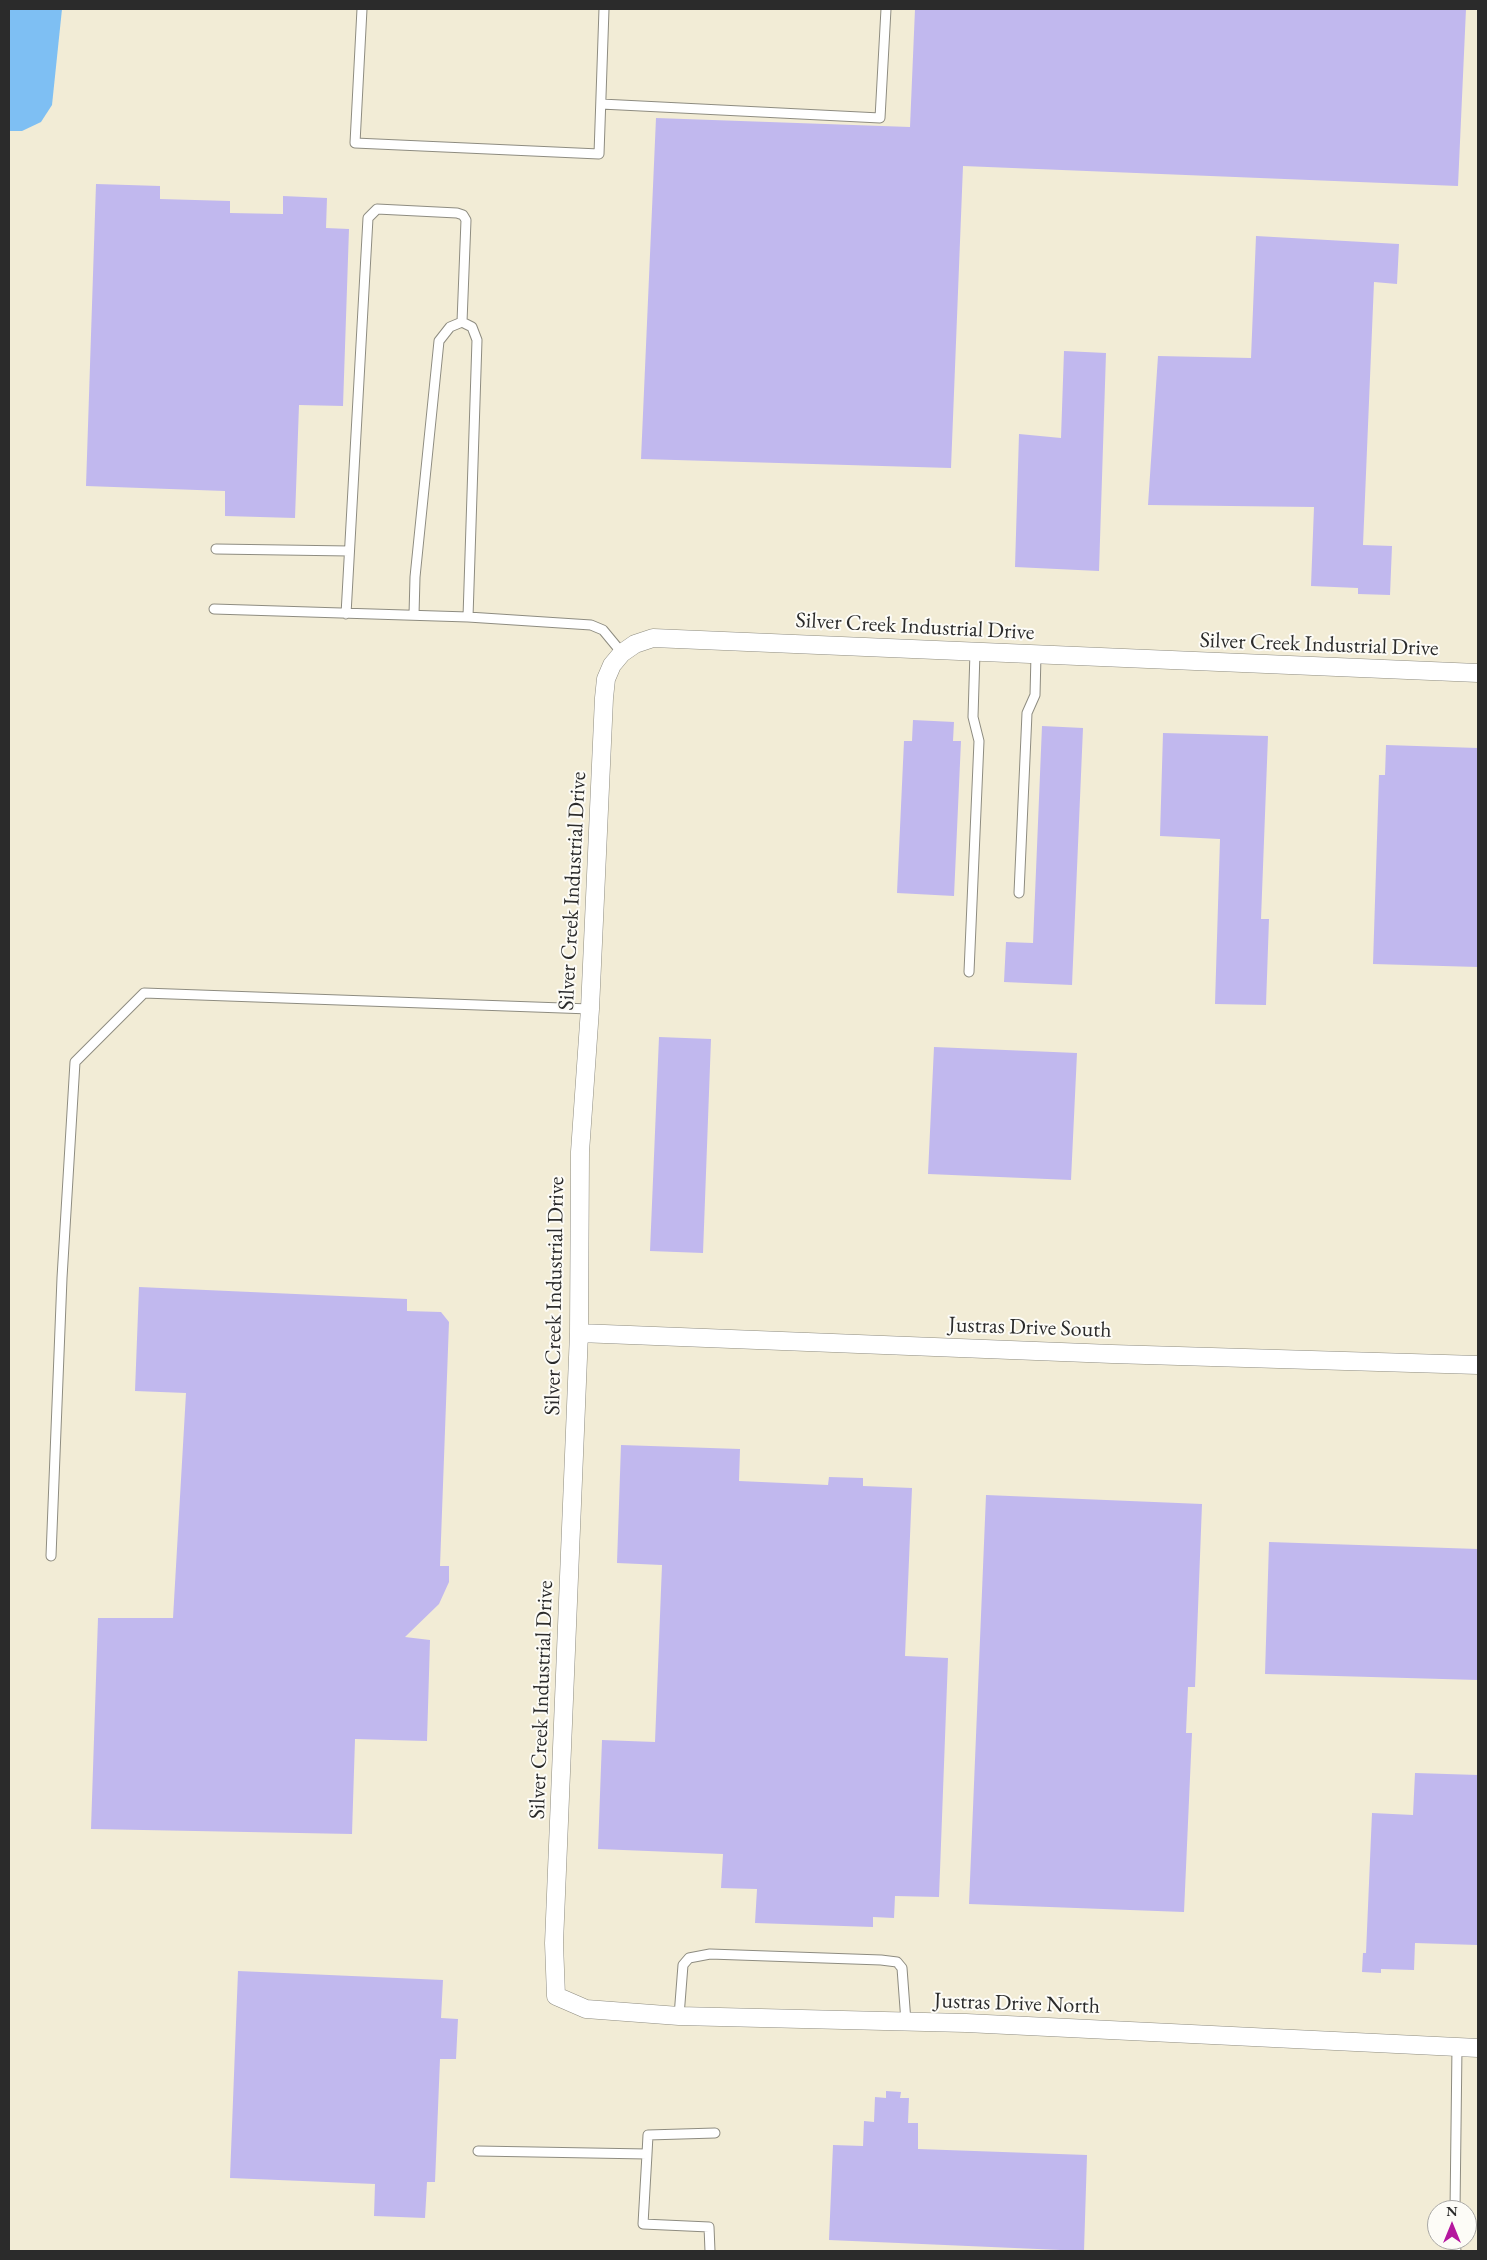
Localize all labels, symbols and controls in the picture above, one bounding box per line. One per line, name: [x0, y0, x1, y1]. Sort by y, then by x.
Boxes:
street label: Silver Creek Industrial Drive: [795, 608, 1035, 646]
street label: Silver Creek Industrial Drive: [1199, 628, 1439, 662]
street label: Silver Creek Industrial Drive: [554, 771, 592, 1011]
street label: Silver Creek Industrial Drive: [540, 1176, 570, 1416]
street label: Justras Drive South: [948, 1312, 1112, 1344]
street label: Silver Creek Industrial Drive: [525, 1580, 559, 1820]
street label: Justras Drive North: [934, 1988, 1100, 2020]
north arrow: [1427, 2200, 1477, 2250]
text: N: [1446, 2202, 1458, 2220]

